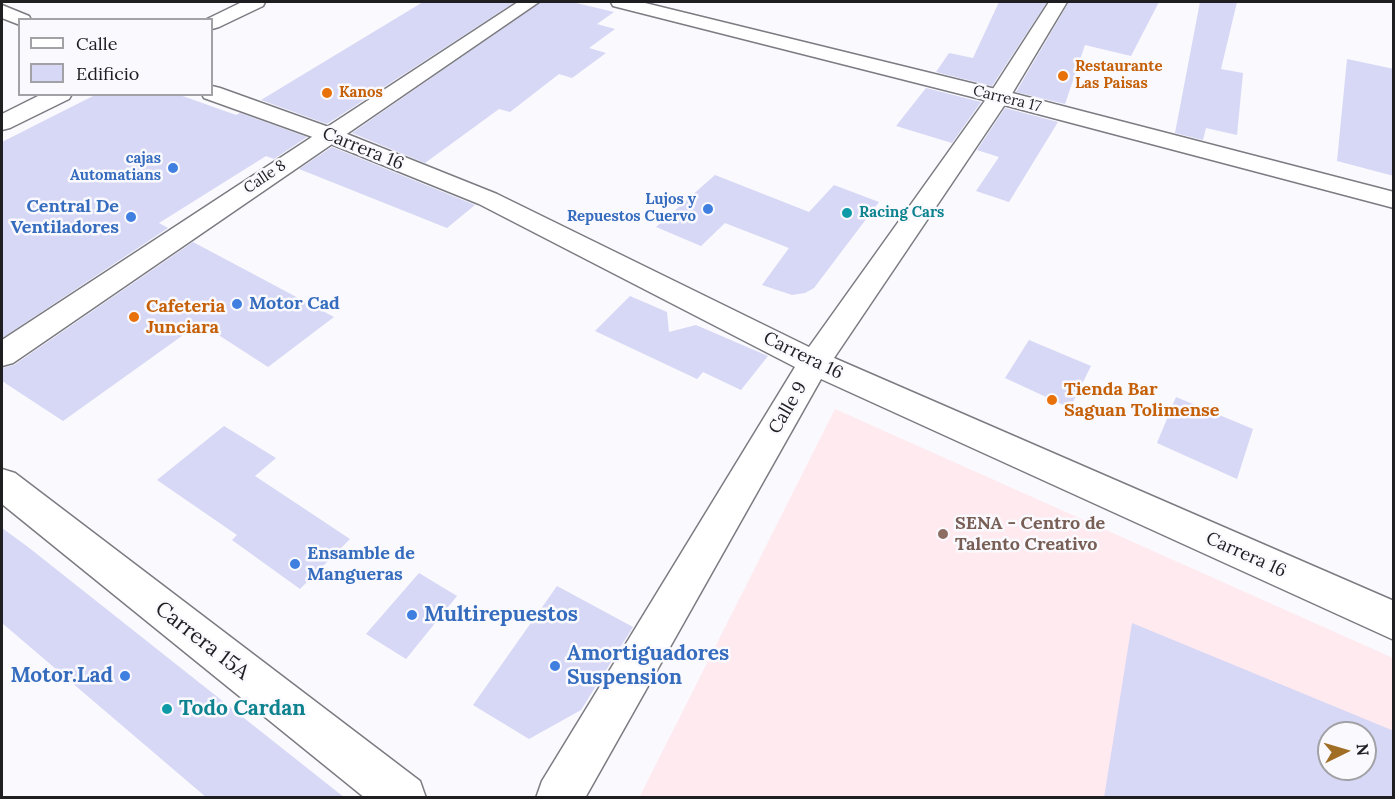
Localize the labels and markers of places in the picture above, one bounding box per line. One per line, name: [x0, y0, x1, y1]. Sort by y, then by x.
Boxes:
place label: Restaurante Las Paisas: [1075, 58, 1162, 93]
marker: Restaurante Las Paisas: [1056, 69, 1070, 83]
place label: Kanos: [339, 84, 383, 102]
marker: Kanos: [320, 86, 334, 100]
place label: cajas Automatians: [70, 150, 161, 185]
marker: cajas Automatians: [166, 161, 180, 175]
place label: Lujos y Repuestos Cuervo: [567, 191, 696, 226]
place label: Central De Ventiladores: [10, 196, 119, 238]
marker: Lujos y Repuestos Cuervo: [701, 202, 715, 216]
place label: Racing Cars: [859, 204, 944, 222]
marker: Racing Cars: [840, 206, 854, 220]
marker: Central De Ventiladores: [124, 210, 138, 224]
place label: Motor Cad: [249, 293, 340, 315]
place label: Cafeteria Junciara: [146, 296, 225, 338]
marker: Motor Cad: [230, 297, 244, 311]
marker: Cafeteria Junciara: [127, 310, 141, 324]
place label: Tienda Bar Saguan Tolimense: [1064, 379, 1220, 422]
marker: Tienda Bar Saguan Tolimense: [1045, 393, 1059, 407]
place label: SENA - Centro de Talento Creativo: [955, 513, 1105, 556]
marker: SENA - Centro de Talento Creativo: [936, 527, 950, 541]
place label: Ensamble de Mangueras: [307, 543, 415, 586]
marker: Ensamble de Mangueras: [288, 557, 302, 571]
place label: Multirepuestos: [424, 602, 578, 628]
marker: Multirepuestos: [405, 608, 419, 622]
place label: Amortiguadores Suspension: [567, 641, 729, 691]
marker: Amortiguadores Suspension: [548, 659, 562, 673]
place label: Motor.Lad: [10, 663, 113, 689]
marker: Motor.Lad: [118, 669, 132, 683]
place label: Todo Cardan: [179, 696, 306, 722]
marker: Todo Cardan: [160, 702, 174, 716]

